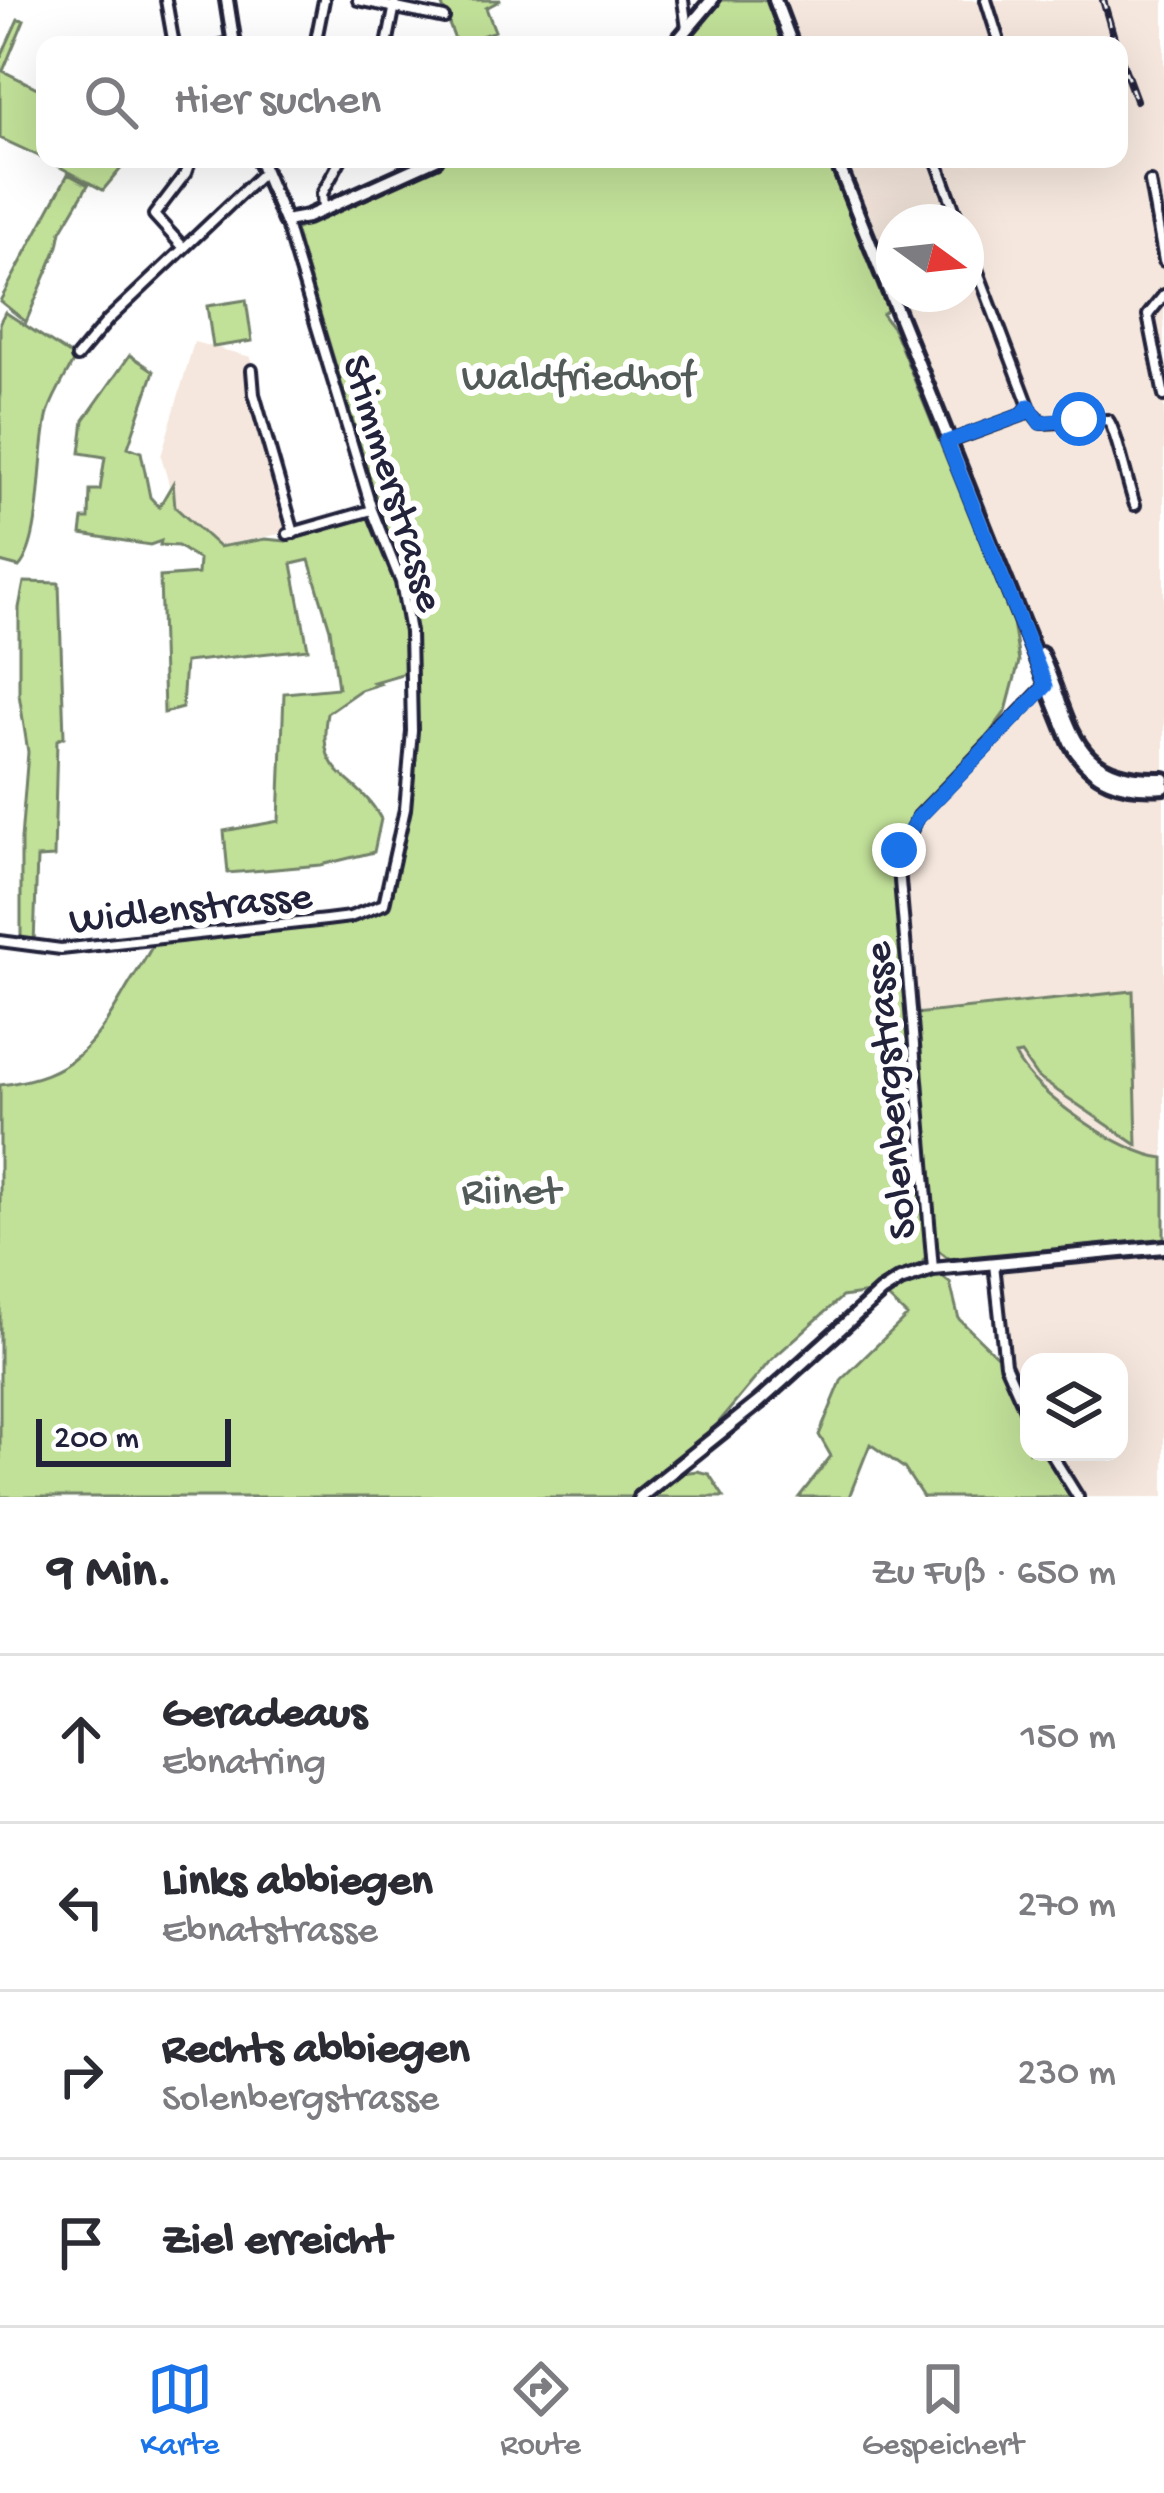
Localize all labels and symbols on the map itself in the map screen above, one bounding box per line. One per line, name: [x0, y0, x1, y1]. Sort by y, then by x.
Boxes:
north arrow: [876, 204, 984, 312]
street label: Stimmerstrasse: [328, 350, 452, 619]
park label: Waldfriedhof: [461, 356, 698, 405]
route start: [1052, 392, 1106, 446]
route end: [872, 823, 926, 877]
street label: Widlenstrasse: [67, 874, 316, 949]
street label: Solenbergstrasse: [856, 938, 931, 1241]
park label: Riinet: [462, 1170, 564, 1219]
scale bar: [36, 1413, 231, 1466]

